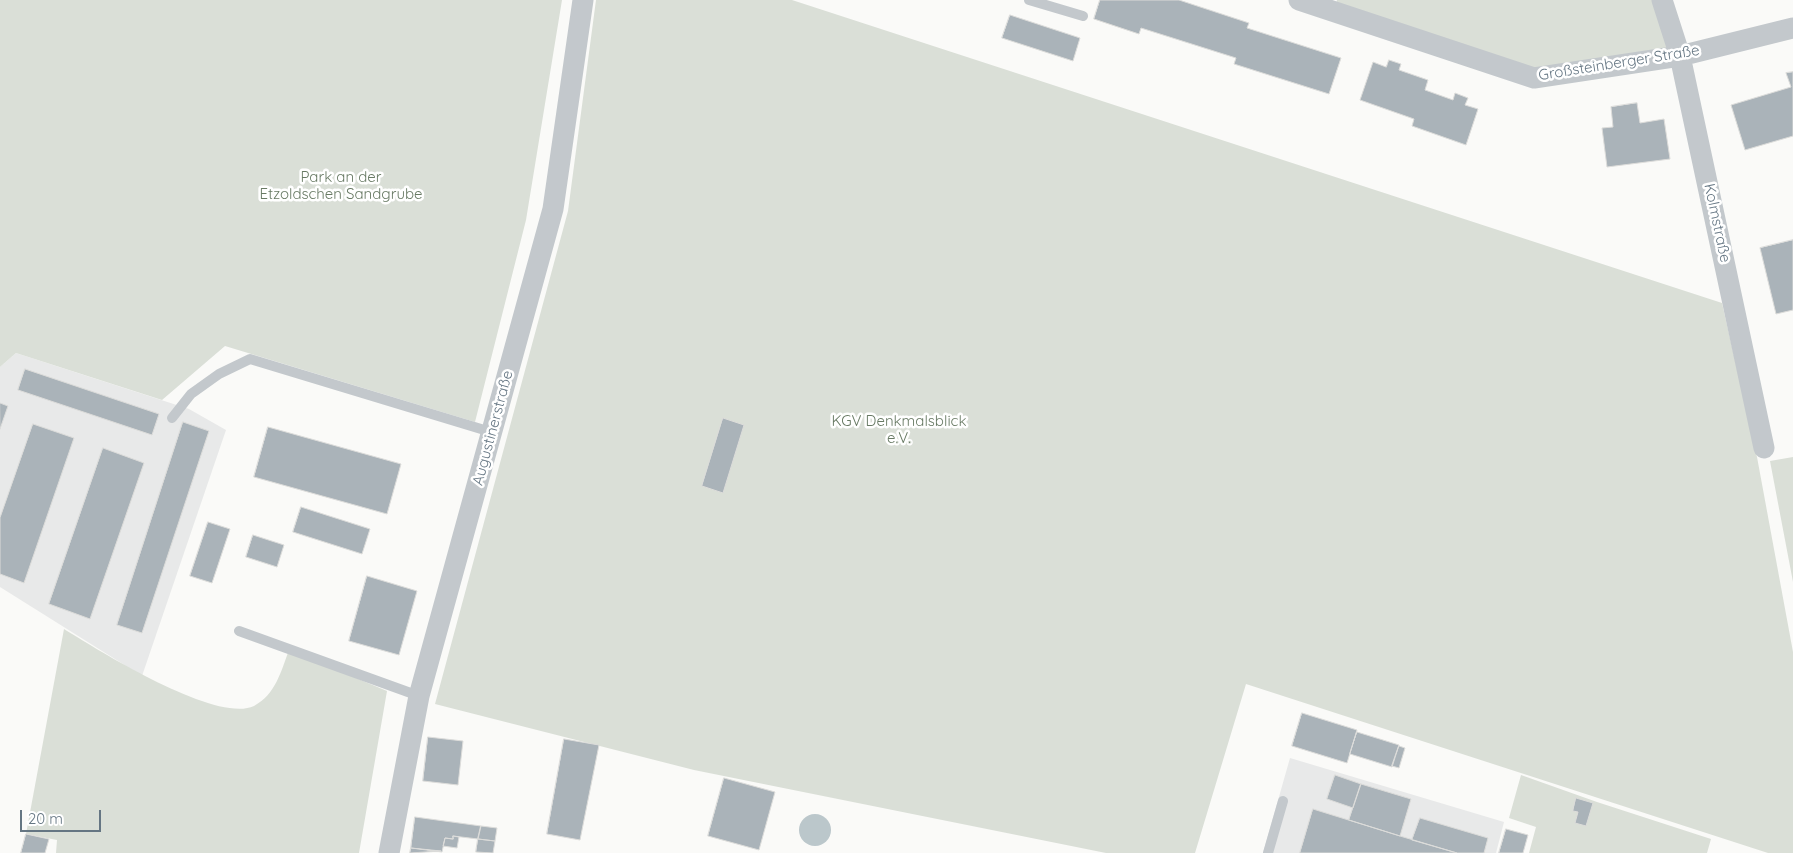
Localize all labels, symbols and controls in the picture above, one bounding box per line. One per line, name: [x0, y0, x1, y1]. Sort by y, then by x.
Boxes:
street label: Großsteinberger Straße: [1537, 41, 1701, 85]
park label: Park an der Etzoldschen Sandgrube: [259, 168, 423, 203]
street label: Kolmstraße: [1700, 182, 1734, 264]
street label: Augustinerstraße: [469, 369, 517, 487]
park label: KGV Denkmalsblick e.V.: [832, 412, 966, 447]
scale bar: [22, 800, 104, 832]
text: 20 m: [28, 809, 63, 828]

